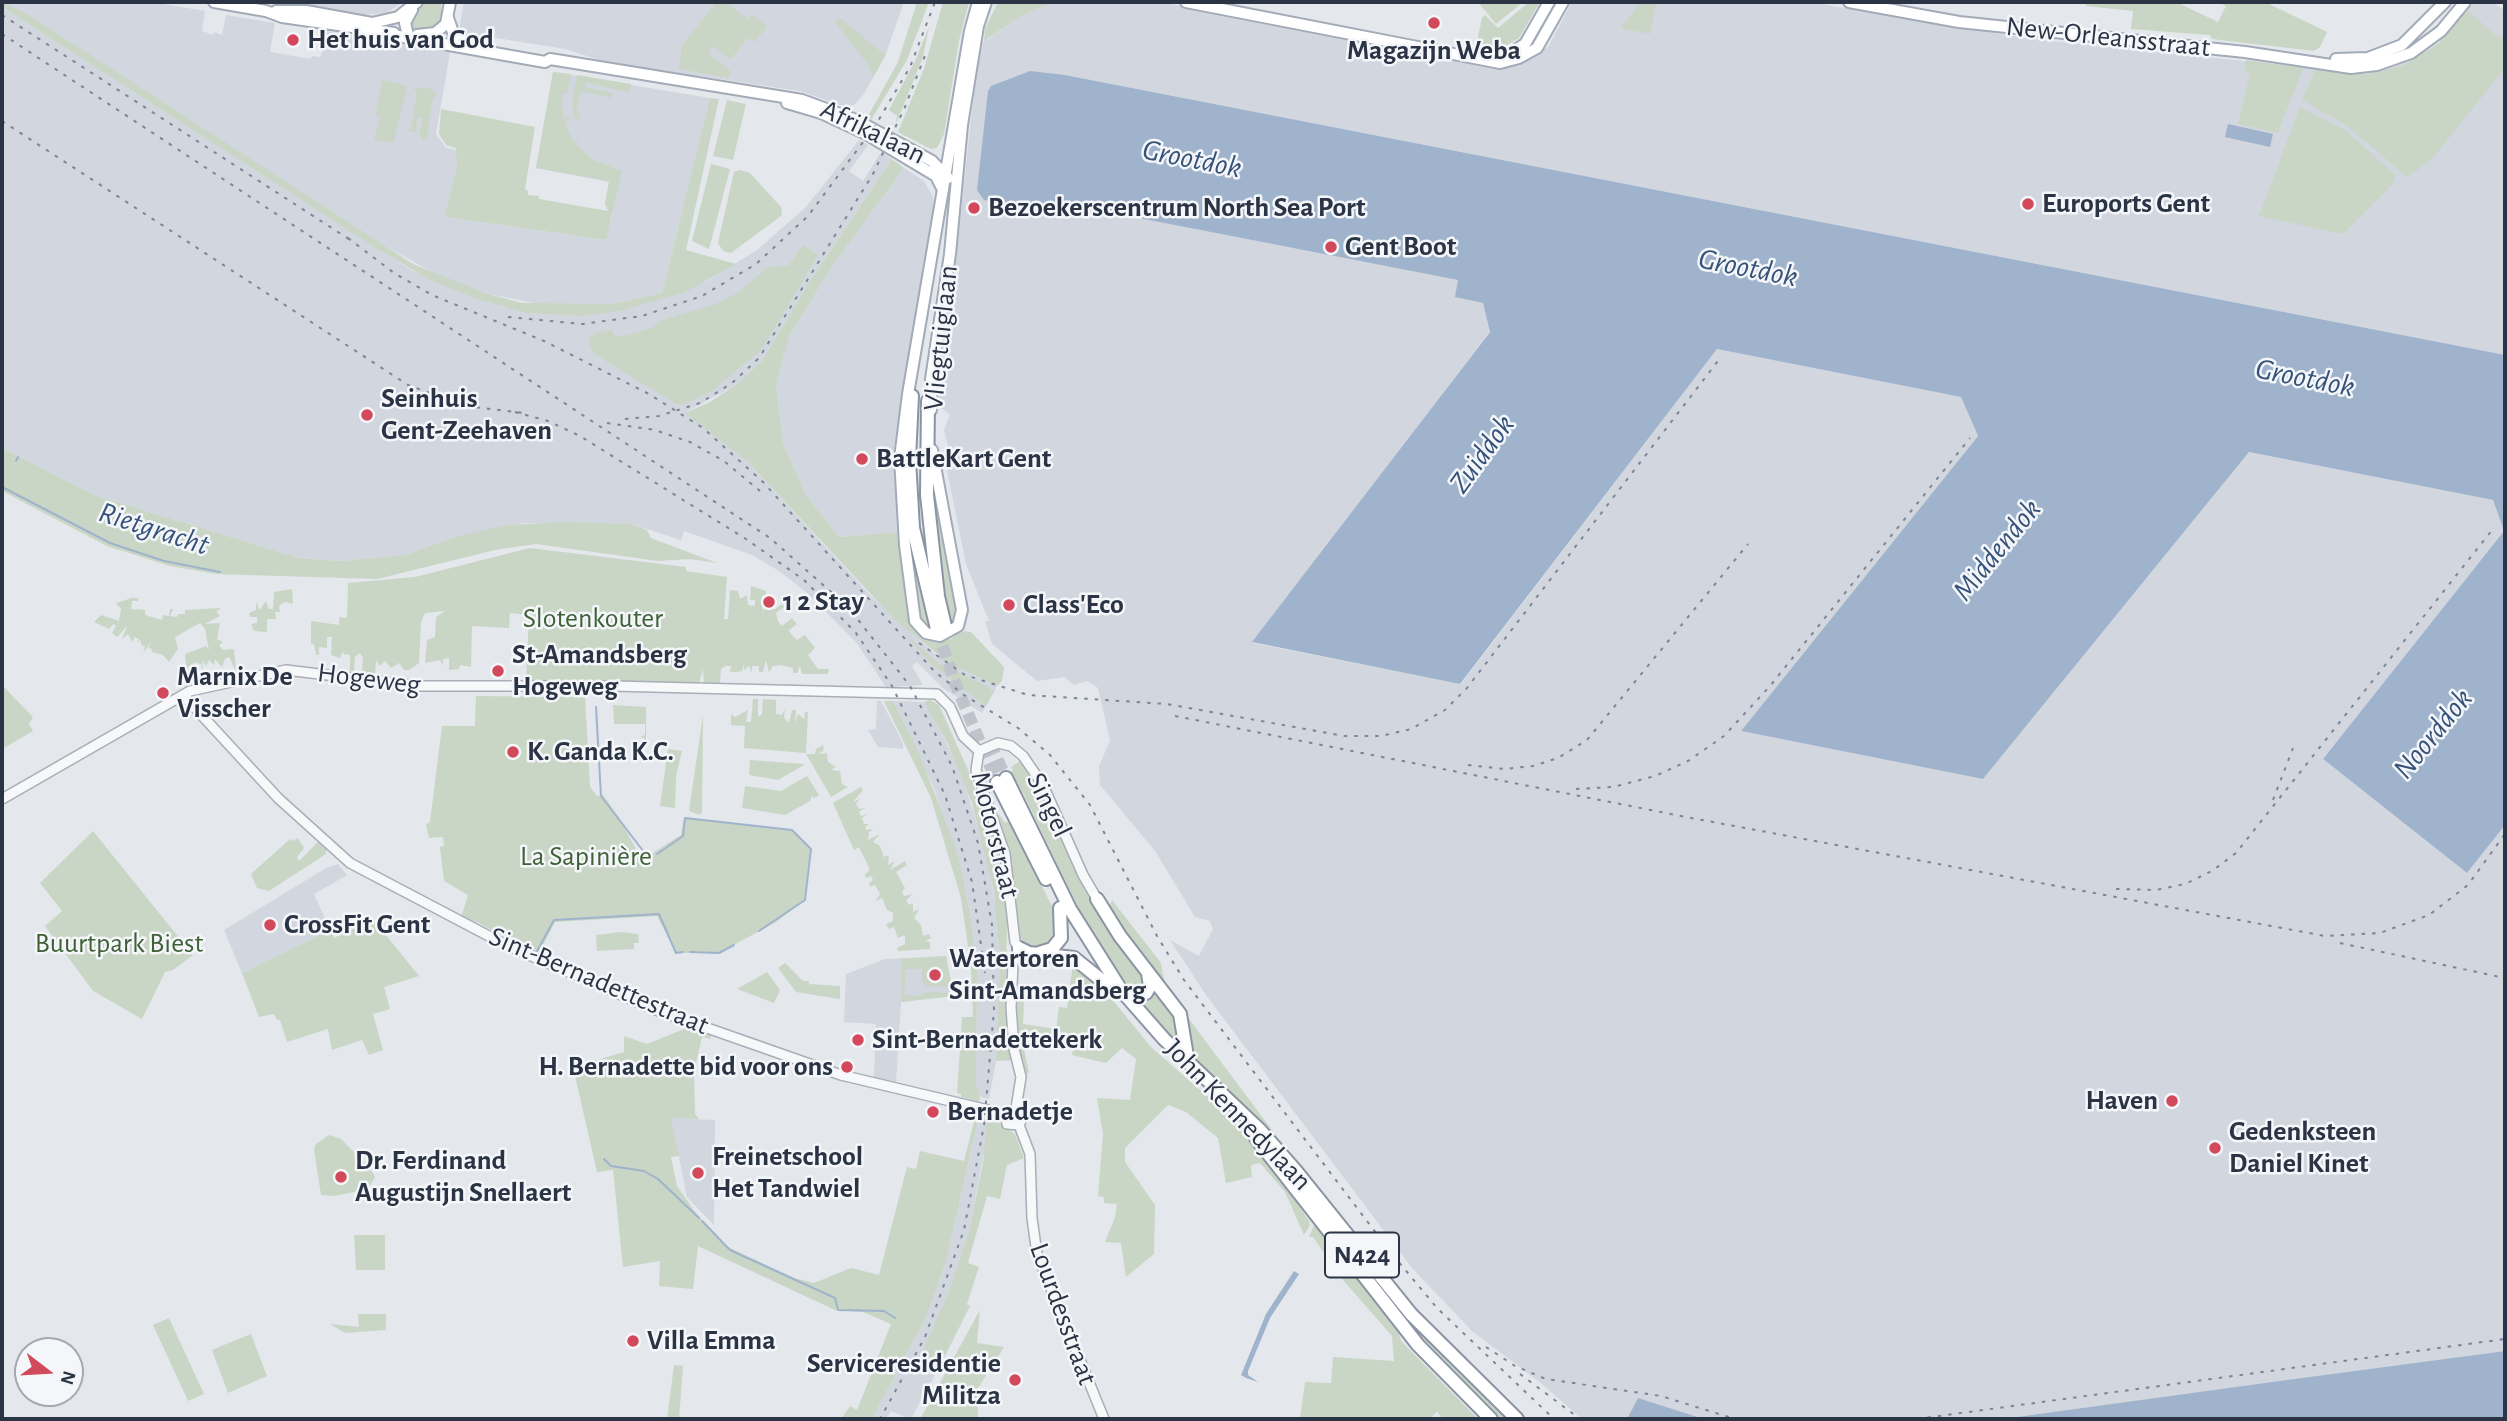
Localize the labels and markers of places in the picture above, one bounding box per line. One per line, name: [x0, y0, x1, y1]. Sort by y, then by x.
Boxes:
marker: Magazijn Weba: [1426, 15, 1442, 31]
place label: Het huis van God: [307, 23, 494, 57]
marker: Het huis van God: [285, 32, 301, 48]
place label: Magazijn Weba: [1347, 34, 1521, 68]
place label: Euroports Gent: [2042, 187, 2210, 221]
place label: Bezoekerscentrum North Sea Port: [988, 191, 1365, 225]
marker: Euroports Gent: [2020, 196, 2036, 212]
marker: Bezoekerscentrum North Sea Port: [966, 200, 982, 216]
place label: Gent Boot: [1345, 230, 1456, 264]
marker: Gent Boot: [1323, 239, 1339, 255]
place label: Seinhuis Gent-Zeehaven: [381, 382, 552, 448]
marker: Seinhuis Gent-Zeehaven: [359, 407, 375, 423]
place label: BattleKart Gent: [876, 442, 1051, 476]
marker: BattleKart Gent: [854, 451, 870, 467]
place label: 1 2 Stay: [783, 585, 864, 619]
place label: Class'Eco: [1023, 588, 1124, 622]
marker: 1 2 Stay: [761, 594, 777, 610]
marker: Class'Eco: [1001, 597, 1017, 613]
place label: St-Amandsberg Hogeweg: [512, 638, 687, 704]
place label: Marnix De Visscher: [177, 660, 293, 726]
marker: St-Amandsberg Hogeweg: [490, 663, 506, 679]
marker: Marnix De Visscher: [155, 685, 171, 701]
place label: K. Ganda K.C.: [527, 735, 674, 769]
marker: K. Ganda K.C.: [505, 744, 521, 760]
place label: CrossFit Gent: [284, 908, 430, 942]
marker: CrossFit Gent: [262, 917, 278, 933]
place label: Watertoren Sint-Amandsberg: [949, 942, 1146, 1008]
marker: Watertoren Sint-Amandsberg: [927, 967, 943, 983]
place label: Sint-Bernadettekerk: [872, 1023, 1102, 1057]
marker: Sint-Bernadettekerk: [850, 1032, 866, 1048]
place label: H. Bernadette bid voor ons: [539, 1050, 833, 1084]
marker: H. Bernadette bid voor ons: [839, 1059, 855, 1075]
place label: Haven: [2086, 1084, 2158, 1118]
marker: Haven: [2164, 1093, 2180, 1109]
place label: Bernadetje: [947, 1095, 1073, 1129]
marker: Bernadetje: [925, 1104, 941, 1120]
place label: Gedenksteen Daniel Kinet: [2229, 1115, 2376, 1181]
place label: Freinetschool Het Tandwiel: [712, 1140, 863, 1206]
marker: Gedenksteen Daniel Kinet: [2207, 1140, 2223, 1156]
place label: Dr. Ferdinand Augustijn Snellaert: [355, 1144, 571, 1210]
marker: Freinetschool Het Tandwiel: [690, 1165, 706, 1181]
marker: Dr. Ferdinand Augustijn Snellaert: [333, 1169, 349, 1185]
place label: Villa Emma: [647, 1324, 776, 1358]
marker: Villa Emma: [625, 1333, 641, 1349]
place label: Serviceresidentie Militza: [807, 1347, 1001, 1413]
marker: Serviceresidentie Militza: [1007, 1372, 1023, 1388]

